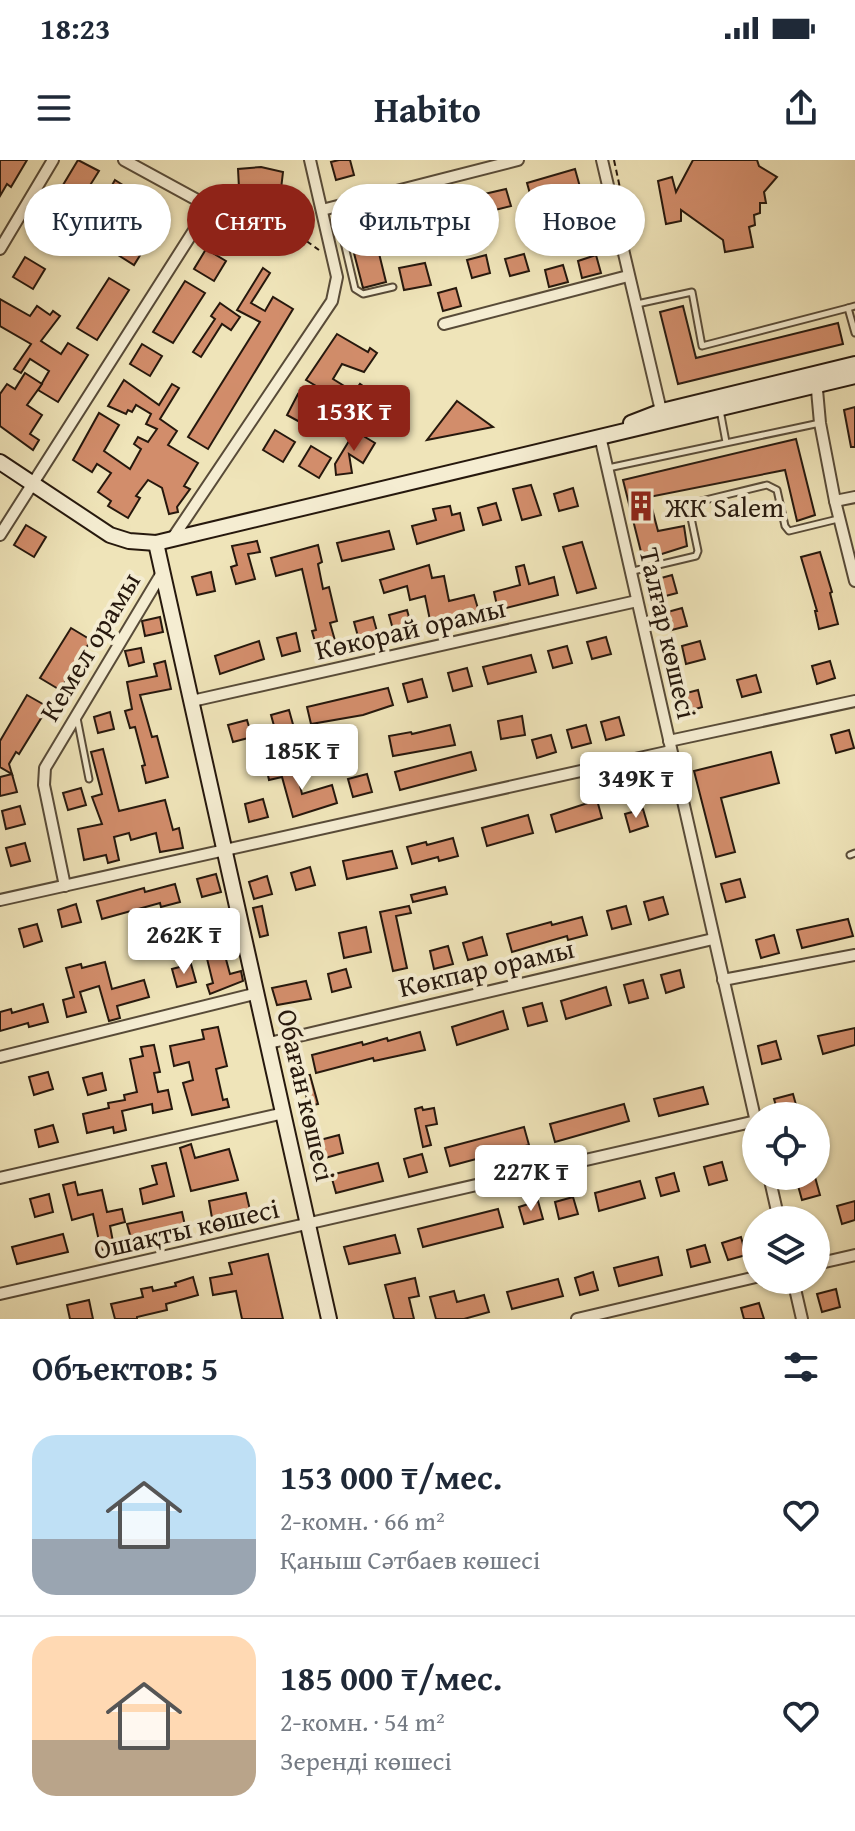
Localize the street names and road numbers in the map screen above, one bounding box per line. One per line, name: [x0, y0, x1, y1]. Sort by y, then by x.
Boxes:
street label: Талғар көшесі: [629, 543, 709, 723]
street label: Кемел орамы: [28, 564, 150, 728]
street label: Көкорай орамы: [311, 586, 509, 670]
street label: Көкпар орамы: [394, 927, 578, 1007]
street label: Обаған көшесі: [267, 1005, 347, 1185]
street label: Ошақты көшесі: [89, 1187, 283, 1269]

